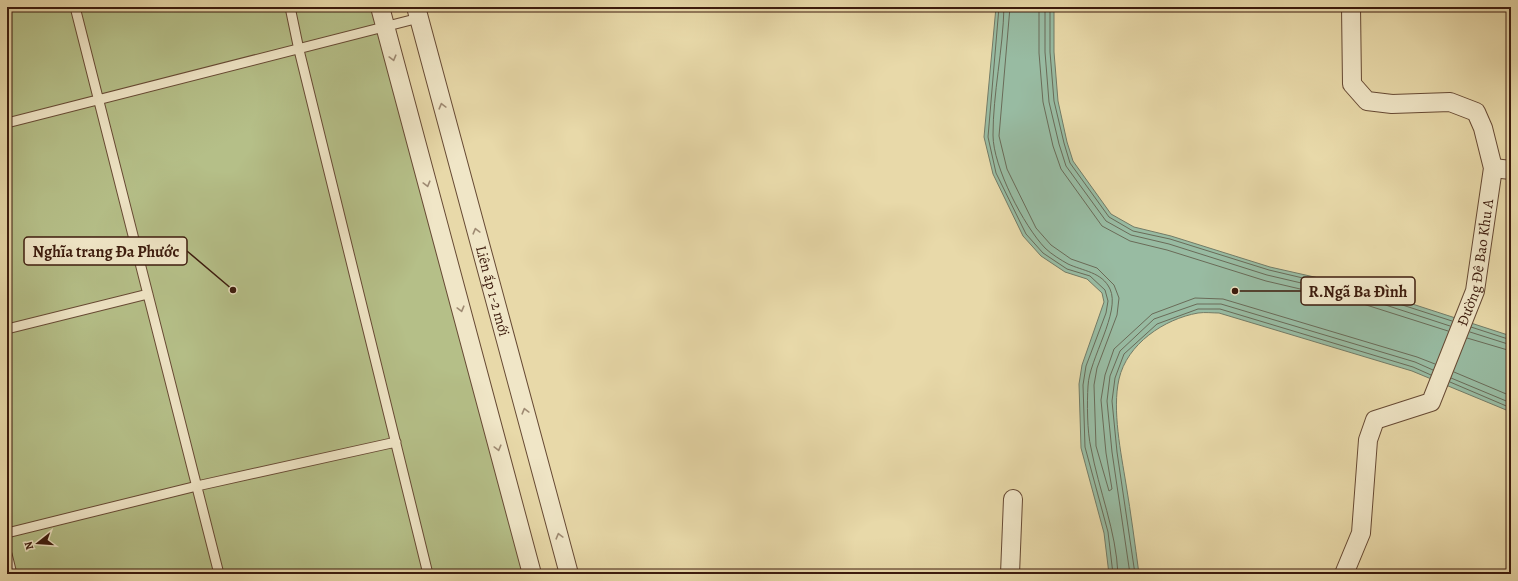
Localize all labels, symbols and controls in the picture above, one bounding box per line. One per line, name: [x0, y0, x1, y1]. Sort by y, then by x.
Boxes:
one-way arrow: [388, 55, 397, 62]
one-way arrow: [438, 103, 447, 110]
one-way arrow: [422, 180, 431, 187]
street label: Đường Đê Bao Khu A: [1452, 198, 1498, 329]
one-way arrow: [472, 228, 481, 235]
callout: Nghĩa trang Đa Phước: [24, 237, 187, 265]
text: Nghĩa trang Đa Phước: [33, 241, 180, 263]
street label: Liên ấp 1-2 mới: [471, 243, 514, 338]
callout: R.Ngã Ba Đình: [1301, 277, 1415, 305]
text: R.Ngã Ba Đình: [1309, 281, 1408, 303]
one-way arrow: [456, 306, 465, 313]
one-way arrow: [521, 408, 530, 415]
one-way arrow: [494, 445, 502, 452]
north arrow: [18, 523, 58, 563]
one-way arrow: [555, 533, 564, 540]
text: N: [21, 540, 37, 552]

